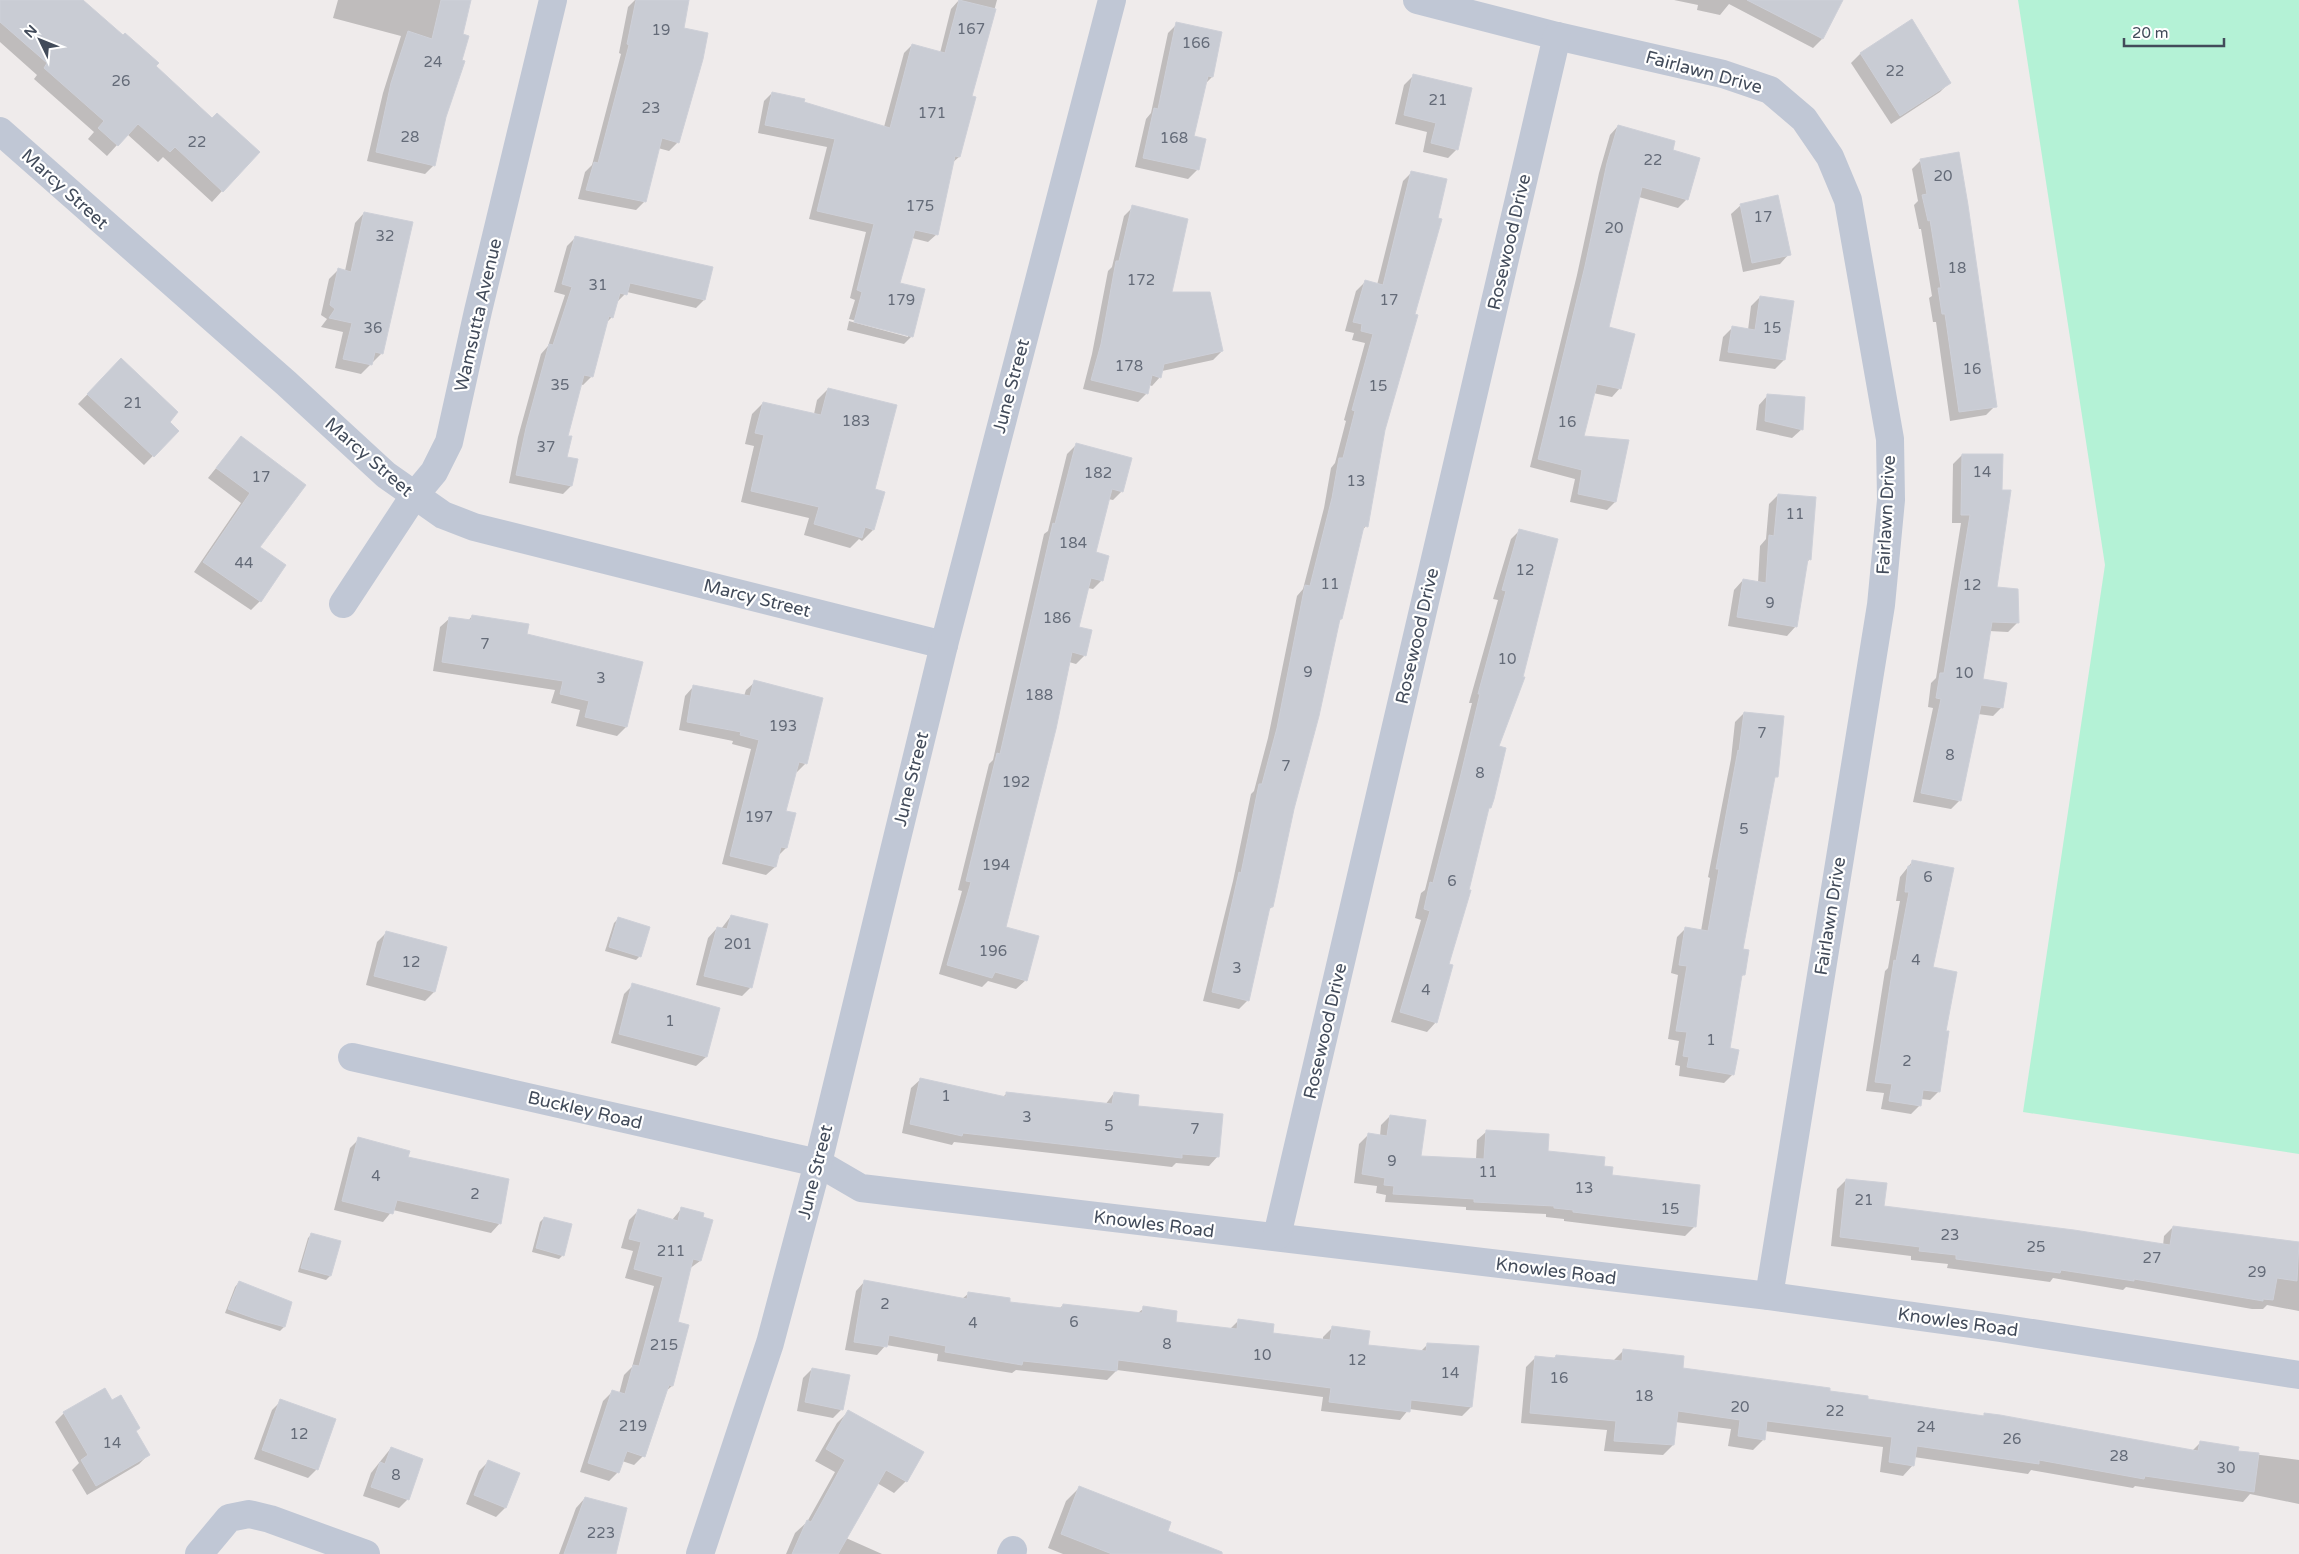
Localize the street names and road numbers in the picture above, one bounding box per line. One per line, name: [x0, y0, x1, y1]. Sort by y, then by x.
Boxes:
street label: Fairlawn Drive: [1643, 46, 1765, 98]
street label: Marcy Street: [17, 144, 113, 234]
street label: Rosewood Drive: [1483, 172, 1535, 312]
street label: Wamsutta Avenue: [450, 236, 506, 394]
street label: June Street: [988, 336, 1034, 436]
street label: Marcy Street: [320, 413, 418, 501]
street label: Fairlawn Drive: [1872, 455, 1900, 575]
street label: Rosewood Drive: [1391, 566, 1443, 706]
street label: Marcy Street: [701, 574, 813, 622]
street label: June Street: [889, 729, 933, 829]
street label: Fairlawn Drive: [1810, 855, 1850, 977]
street label: Rosewood Drive: [1299, 961, 1351, 1101]
street label: Buckley Road: [526, 1086, 644, 1134]
street label: June Street: [793, 1122, 837, 1222]
street label: Knowles Road: [1092, 1206, 1216, 1242]
street label: Knowles Road: [1494, 1253, 1618, 1289]
street label: Knowles Road: [1896, 1303, 2020, 1341]

